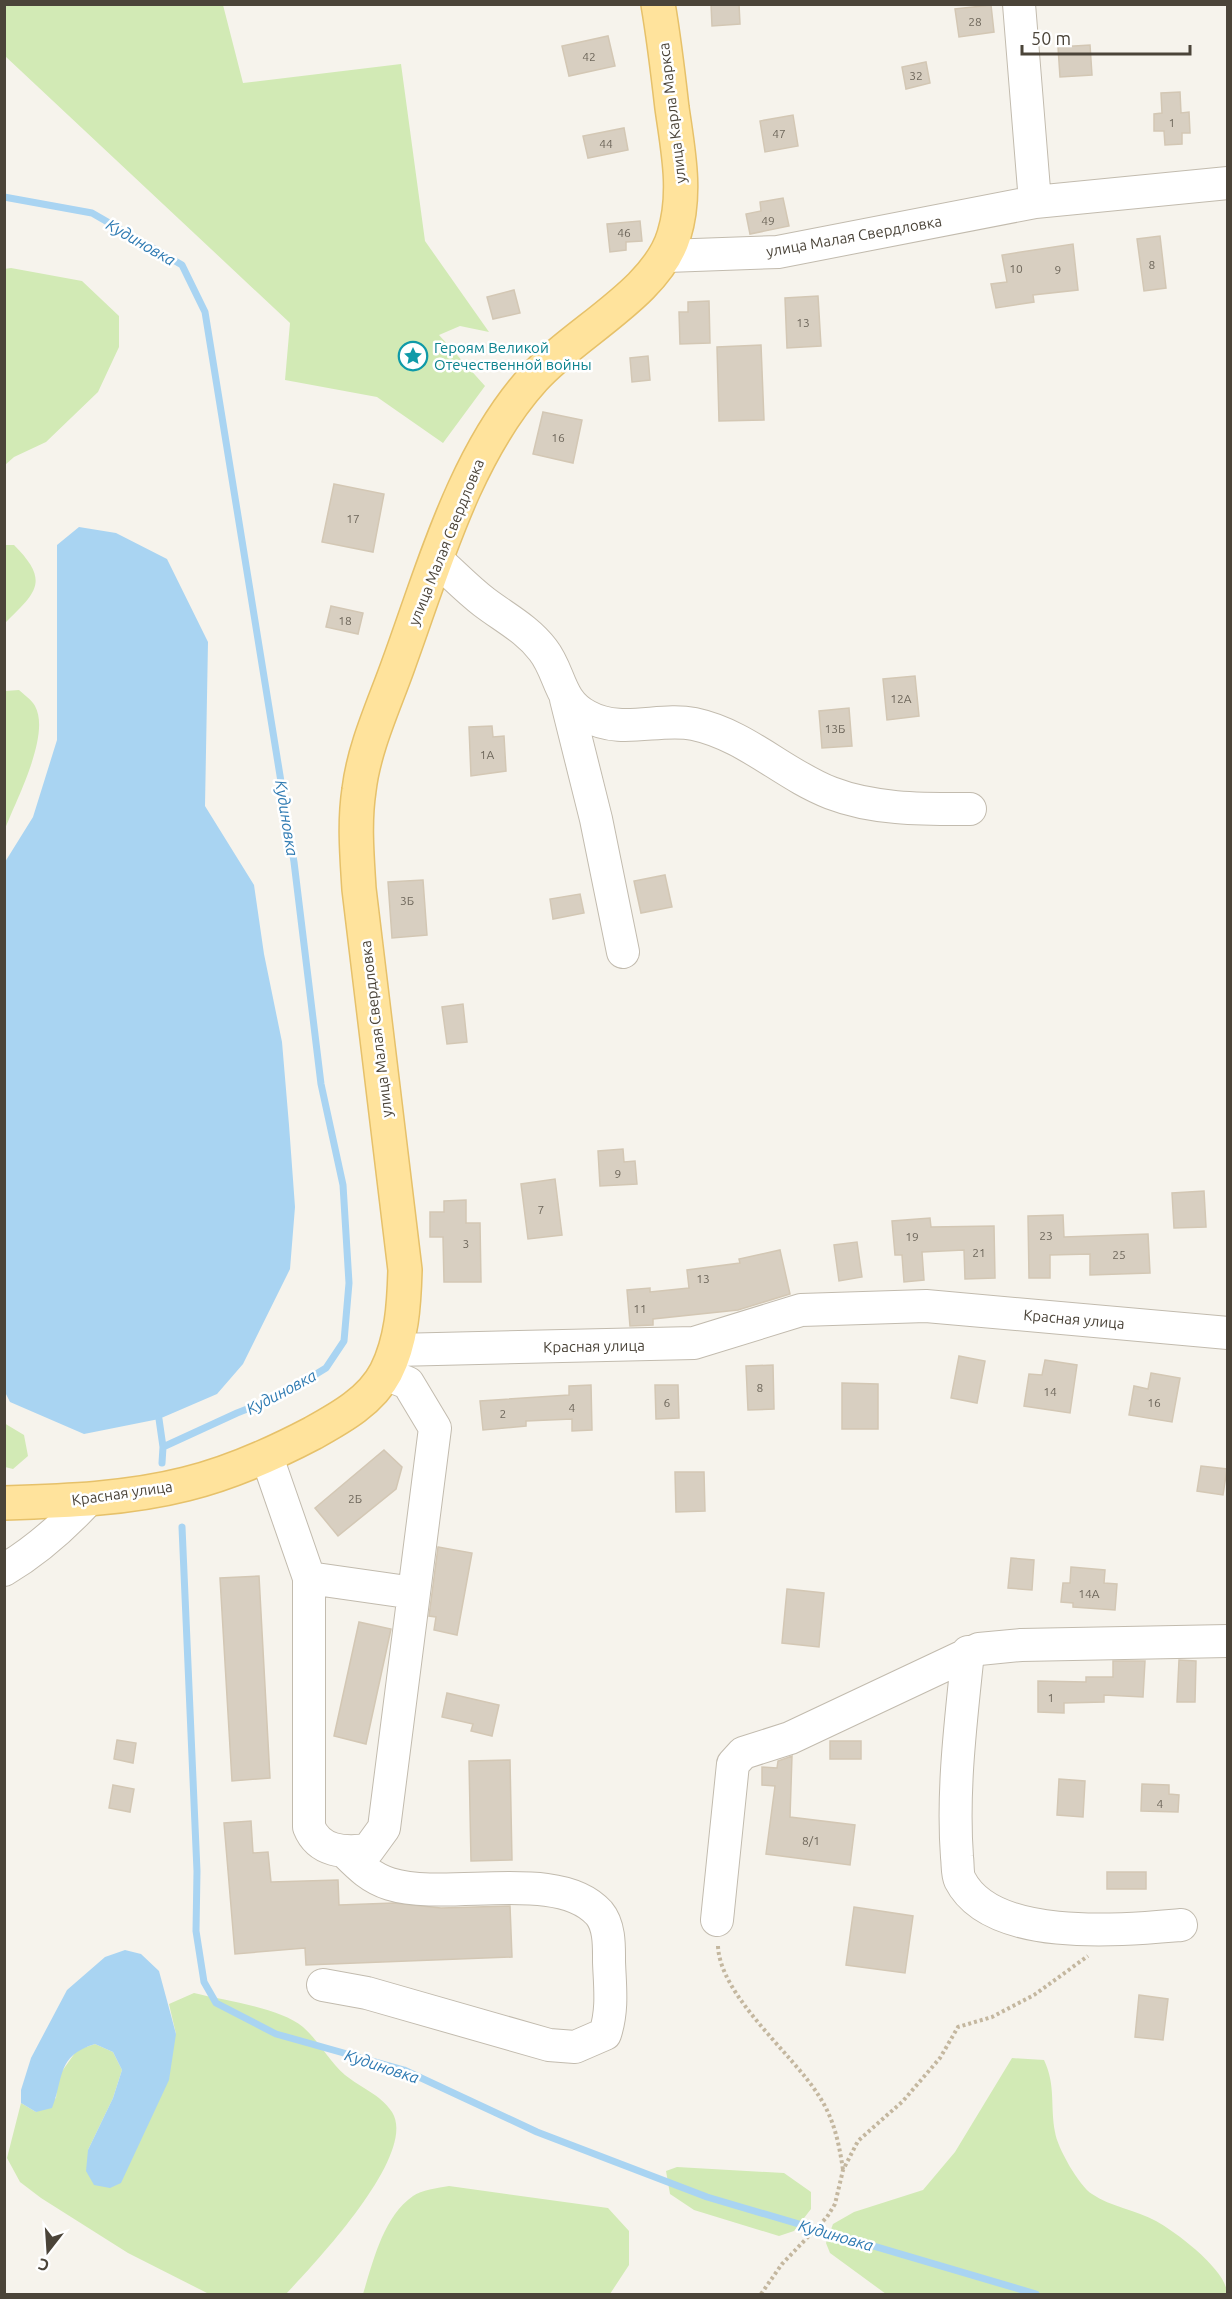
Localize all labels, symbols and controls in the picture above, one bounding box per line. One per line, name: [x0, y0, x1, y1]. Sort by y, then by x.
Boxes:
house number: 28: [968, 15, 982, 28]
scale bar: [1022, 18, 1190, 56]
text: 50 m: [1031, 28, 1071, 48]
street label: улица Карла Маркса: [655, 42, 689, 184]
house number: 42: [582, 50, 596, 63]
house number: 32: [909, 69, 923, 82]
house number: 1: [1169, 116, 1175, 129]
house number: 47: [772, 127, 786, 140]
house number: 44: [599, 137, 613, 150]
street label: улица Малая Свердловка: [765, 212, 943, 260]
house number: 49: [761, 214, 775, 227]
water label: Кудиновка: [103, 215, 179, 269]
house number: 46: [617, 226, 631, 239]
house number: 8: [1149, 258, 1156, 271]
house number: 10: [1009, 262, 1023, 275]
house number: 9: [1055, 263, 1061, 276]
house number: 13: [796, 316, 810, 329]
place label: Героям Великой Отечественной войны: [434, 339, 592, 373]
place icon: Героям Великой Отечественной войны: [397, 340, 429, 372]
house number: 16: [551, 431, 565, 444]
street label: улица Малая Свердловка: [405, 456, 487, 628]
house number: 17: [346, 512, 360, 525]
house number: 18: [338, 614, 352, 627]
house number: 12А: [890, 692, 912, 705]
house number: 13Б: [825, 722, 845, 735]
house number: 1А: [480, 748, 494, 761]
water label: Кудиновка: [272, 779, 302, 858]
house number: 3Б: [400, 894, 414, 907]
street label: улица Малая Свердловка: [357, 940, 395, 1118]
house number: 9: [615, 1167, 621, 1180]
house number: 7: [538, 1203, 544, 1216]
house number: 23: [1039, 1229, 1053, 1242]
house number: 19: [905, 1230, 919, 1243]
house number: 3: [463, 1237, 469, 1250]
house number: 21: [972, 1246, 986, 1259]
house number: 25: [1112, 1248, 1126, 1261]
house number: 13: [696, 1272, 710, 1285]
house number: 11: [633, 1302, 647, 1315]
street label: Красная улица: [1023, 1306, 1125, 1332]
street label: Красная улица: [543, 1337, 645, 1355]
water label: Кудиновка: [243, 1366, 319, 1418]
house number: 8: [757, 1381, 764, 1394]
house number: 14: [1043, 1385, 1057, 1398]
house number: 6: [664, 1396, 671, 1409]
house number: 16: [1147, 1396, 1161, 1409]
house number: 4: [569, 1401, 576, 1414]
house number: 2: [500, 1407, 506, 1420]
street label: Красная улица: [70, 1478, 174, 1508]
house number: 2Б: [348, 1492, 362, 1505]
house number: 14А: [1078, 1587, 1100, 1600]
house number: 1: [1048, 1691, 1054, 1704]
house number: 4: [1157, 1797, 1164, 1810]
house number: 8/1: [802, 1834, 820, 1847]
water label: Кудиновка: [343, 2046, 422, 2087]
water label: Кудиновка: [797, 2216, 876, 2254]
north arrow: [18, 2221, 78, 2281]
text: С: [36, 2255, 51, 2275]

